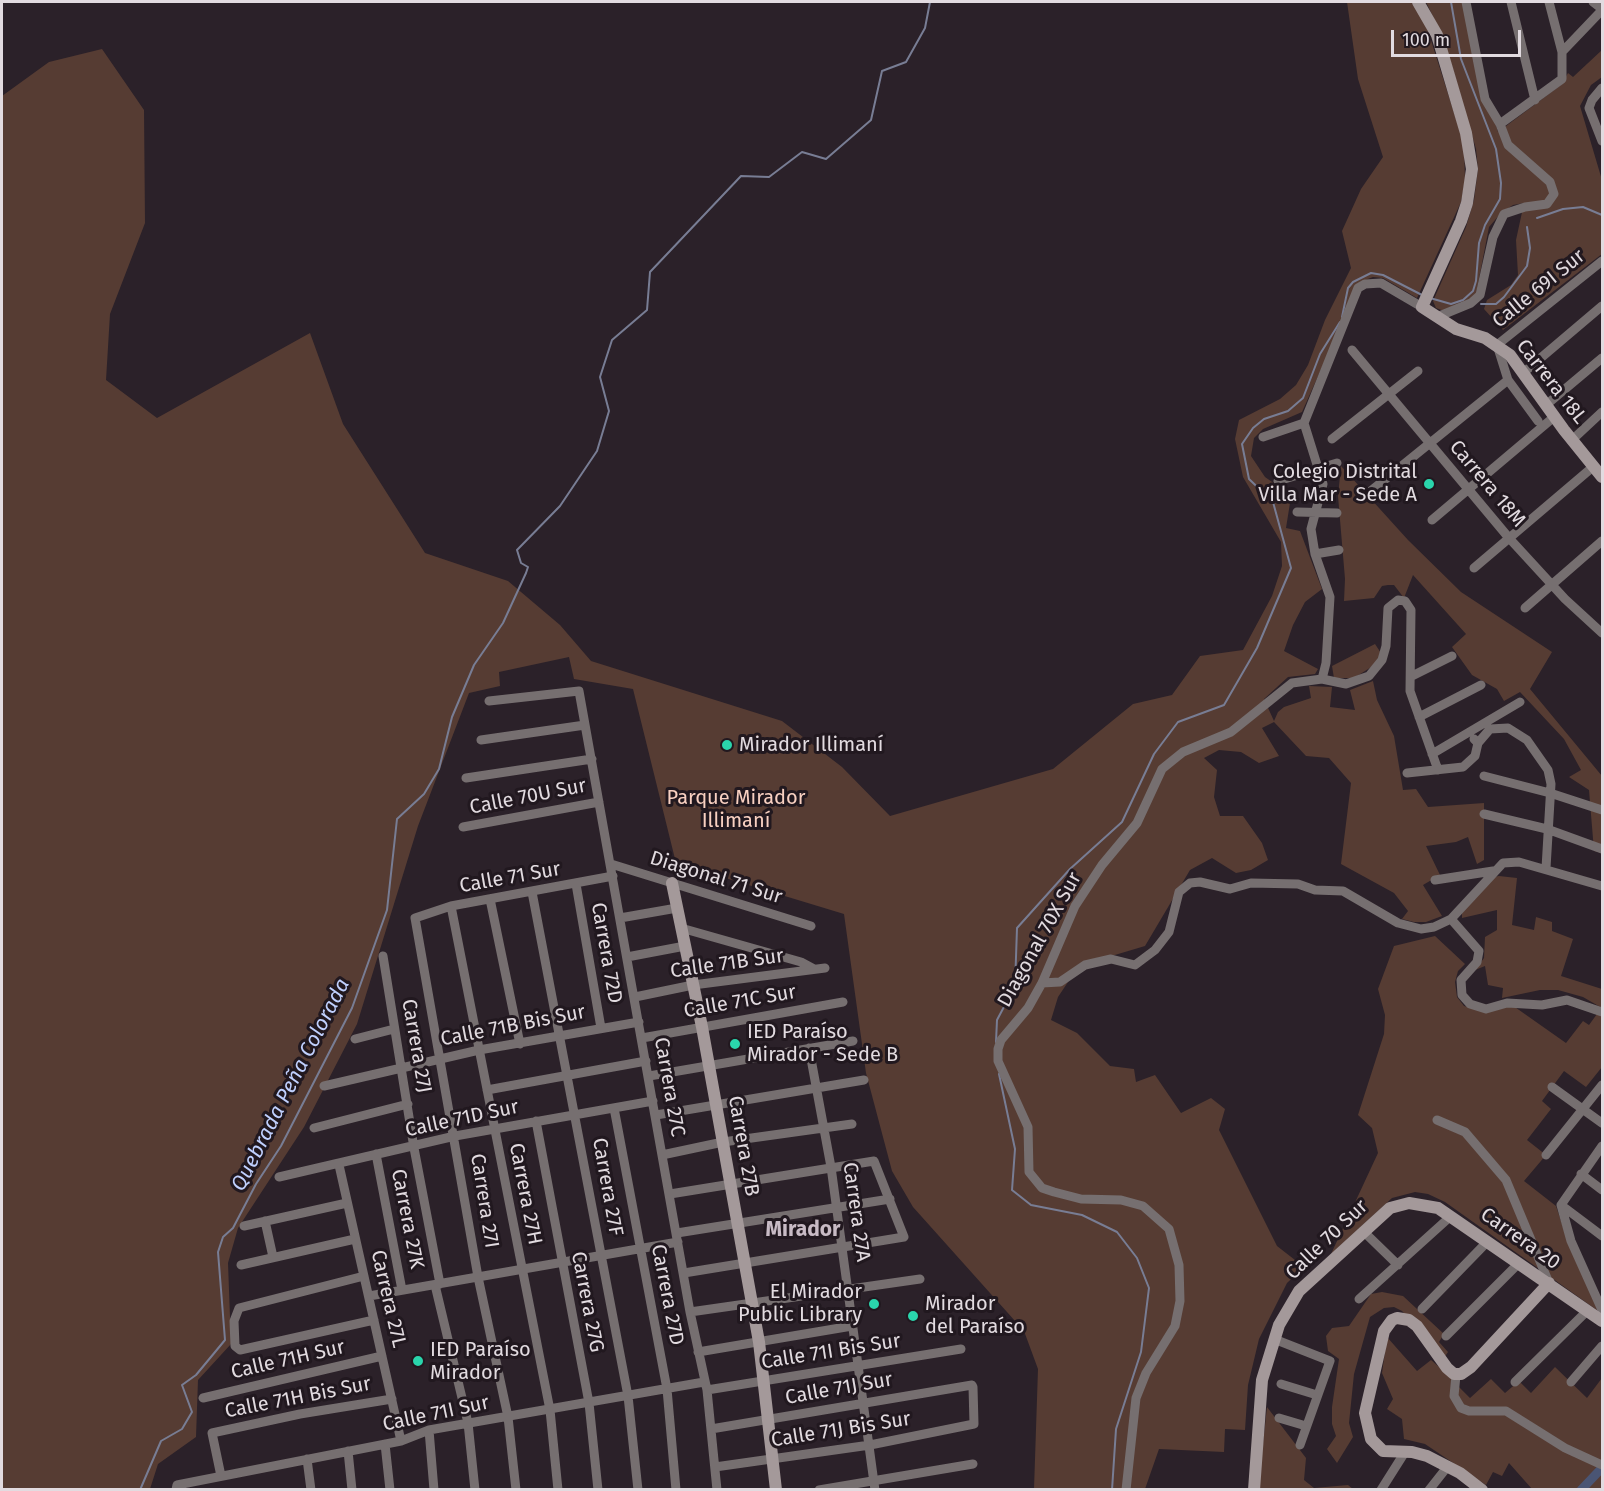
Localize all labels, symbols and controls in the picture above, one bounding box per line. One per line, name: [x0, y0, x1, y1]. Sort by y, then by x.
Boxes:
scale bar: [1394, 18, 1524, 56]
text: 100 m: [1402, 29, 1450, 51]
street label: Calle 69I Sur: [1488, 244, 1590, 334]
street label: Carrera 18L: [1511, 335, 1591, 429]
street label: Carrera 18M: [1444, 436, 1530, 532]
place label: Colegio Distrital Villa Mar - Sede A: [1258, 460, 1417, 507]
marker: Colegio Distrital Villa Mar - Sede A: [1422, 477, 1436, 491]
place label: Mirador Illimaní: [739, 733, 883, 757]
marker: Mirador Illimaní: [720, 738, 734, 752]
street label: Calle 70U Sur: [468, 774, 588, 820]
park label: Parque Mirador Illimaní: [667, 786, 805, 833]
street label: Diagonal 71 Sur: [647, 846, 785, 910]
street label: Calle 71 Sur: [458, 857, 562, 899]
street label: Diagonal 70X Sur: [993, 868, 1087, 1012]
street label: Carrera 72D: [585, 901, 627, 1005]
street label: Calle 71B Sur: [669, 944, 785, 984]
water label: Quebrada Peña Colorada: [226, 974, 356, 1196]
street label: Calle 71C Sur: [682, 980, 798, 1024]
street label: Carrera 27J: [396, 997, 436, 1095]
street label: Calle 71B Bis Sur: [439, 1000, 587, 1052]
place label: IED Paraíso Mirador - Sede B: [747, 1020, 898, 1067]
street label: Carrera 27C: [648, 1035, 690, 1139]
marker: IED Paraíso Mirador - Sede B: [728, 1037, 742, 1051]
street label: Carrera 27B: [722, 1094, 764, 1198]
street label: Calle 71D Sur: [403, 1095, 521, 1143]
street label: Carrera 27F: [587, 1136, 627, 1238]
street label: Carrera 27H: [503, 1141, 547, 1247]
street label: Carrera 27I: [465, 1152, 503, 1250]
street label: Carrera 27A: [837, 1161, 875, 1263]
street label: Carrera 27K: [386, 1167, 428, 1271]
street label: Calle 70 Sur: [1281, 1195, 1373, 1285]
street label: Carrera 20: [1475, 1203, 1565, 1275]
district label: Mirador: [766, 1217, 840, 1243]
street label: Carrera 27D: [645, 1243, 689, 1347]
street label: Carrera 27L: [365, 1248, 411, 1350]
street label: Carrera 27G: [566, 1250, 608, 1354]
place label: El Mirador Public Library: [738, 1280, 862, 1327]
place label: Mirador del Paraíso: [925, 1292, 1025, 1339]
marker: El Mirador Public Library: [867, 1297, 881, 1311]
marker: Mirador del Paraíso: [906, 1309, 920, 1323]
street label: Calle 71I Bis Sur: [760, 1329, 902, 1375]
street label: Calle 71H Sur: [229, 1335, 347, 1385]
place label: IED Paraíso Mirador: [430, 1338, 531, 1385]
marker: IED Paraíso Mirador: [411, 1354, 425, 1368]
street label: Calle 71J Sur: [784, 1368, 894, 1410]
street label: Calle 71H Bis Sur: [223, 1372, 373, 1424]
street label: Calle 71I Sur: [381, 1391, 491, 1437]
street label: Calle 71J Bis Sur: [770, 1407, 912, 1453]

